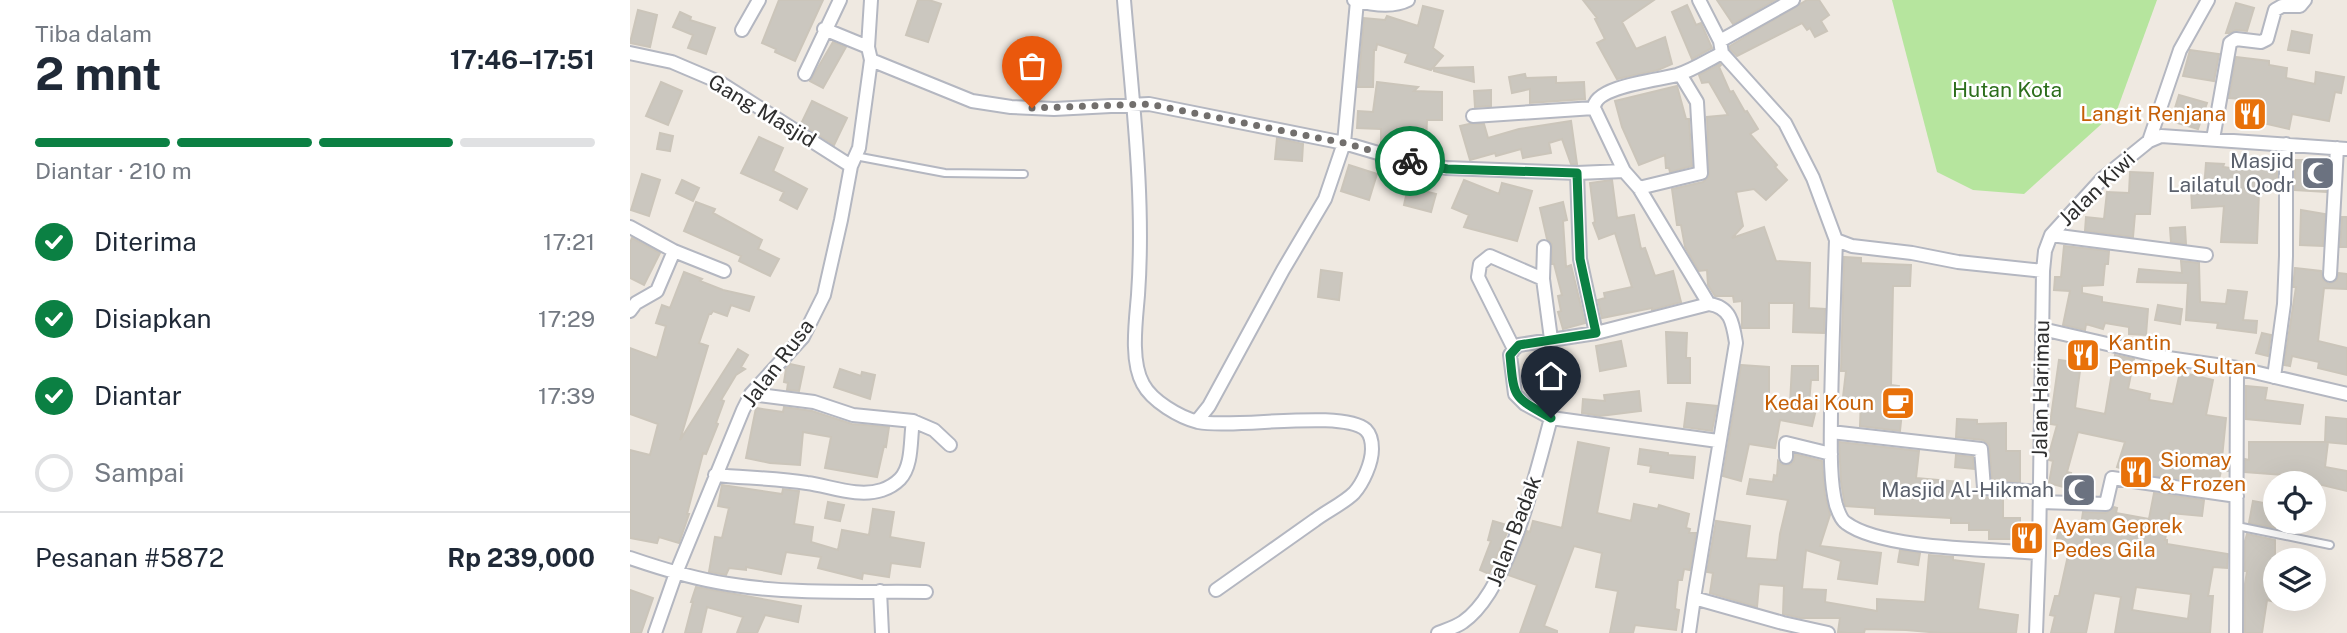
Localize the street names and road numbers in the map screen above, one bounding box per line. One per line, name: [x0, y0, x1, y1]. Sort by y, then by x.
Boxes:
street label: Gang Masjid: [704, 69, 821, 153]
street label: Jalan Kiwi: [2053, 146, 2140, 231]
street label: Jalan Rusa: [737, 314, 819, 412]
street label: Jalan Harimau: [2027, 320, 2054, 458]
street label: Jalan Badak: [1481, 472, 1546, 590]

